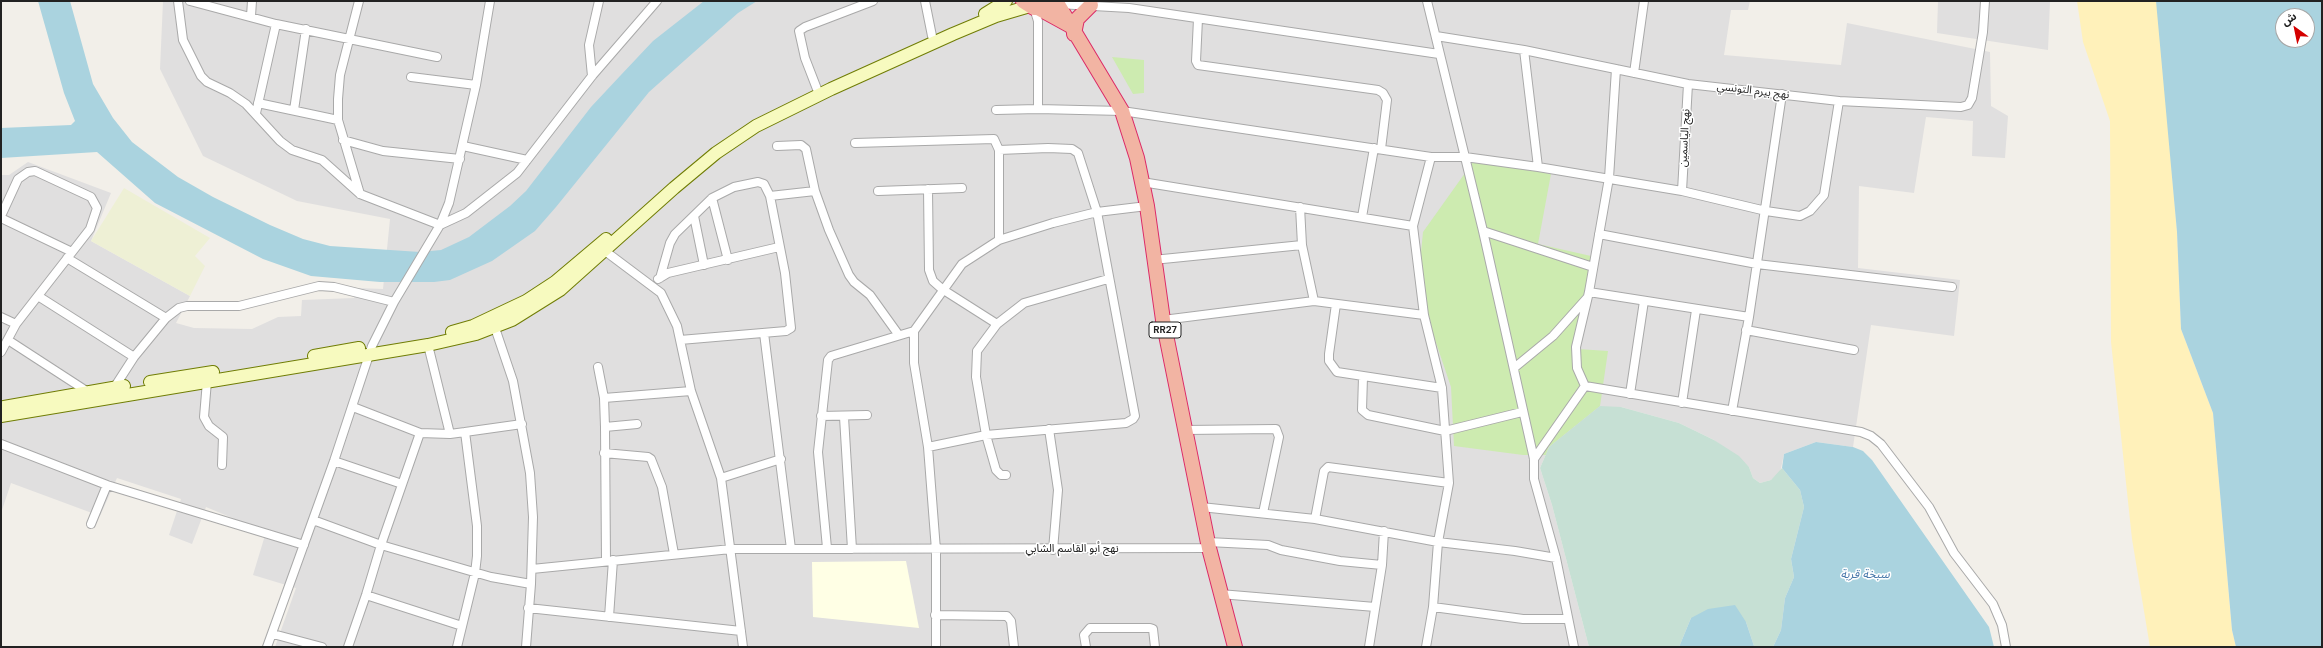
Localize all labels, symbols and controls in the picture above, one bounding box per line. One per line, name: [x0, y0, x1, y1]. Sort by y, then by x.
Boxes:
north arrow: [2275, 8, 2315, 48]
text: ش: [2279, 9, 2299, 29]
street label: نهج بيرم التونسي: [1716, 80, 1790, 102]
street label: نهج الياسمين: [1677, 108, 1693, 168]
road number: RR27: [1149, 322, 1181, 338]
street label: نهج أبو القاسم الشابي: [1025, 542, 1119, 556]
water label: سبخة قربة: [1840, 568, 1890, 582]

